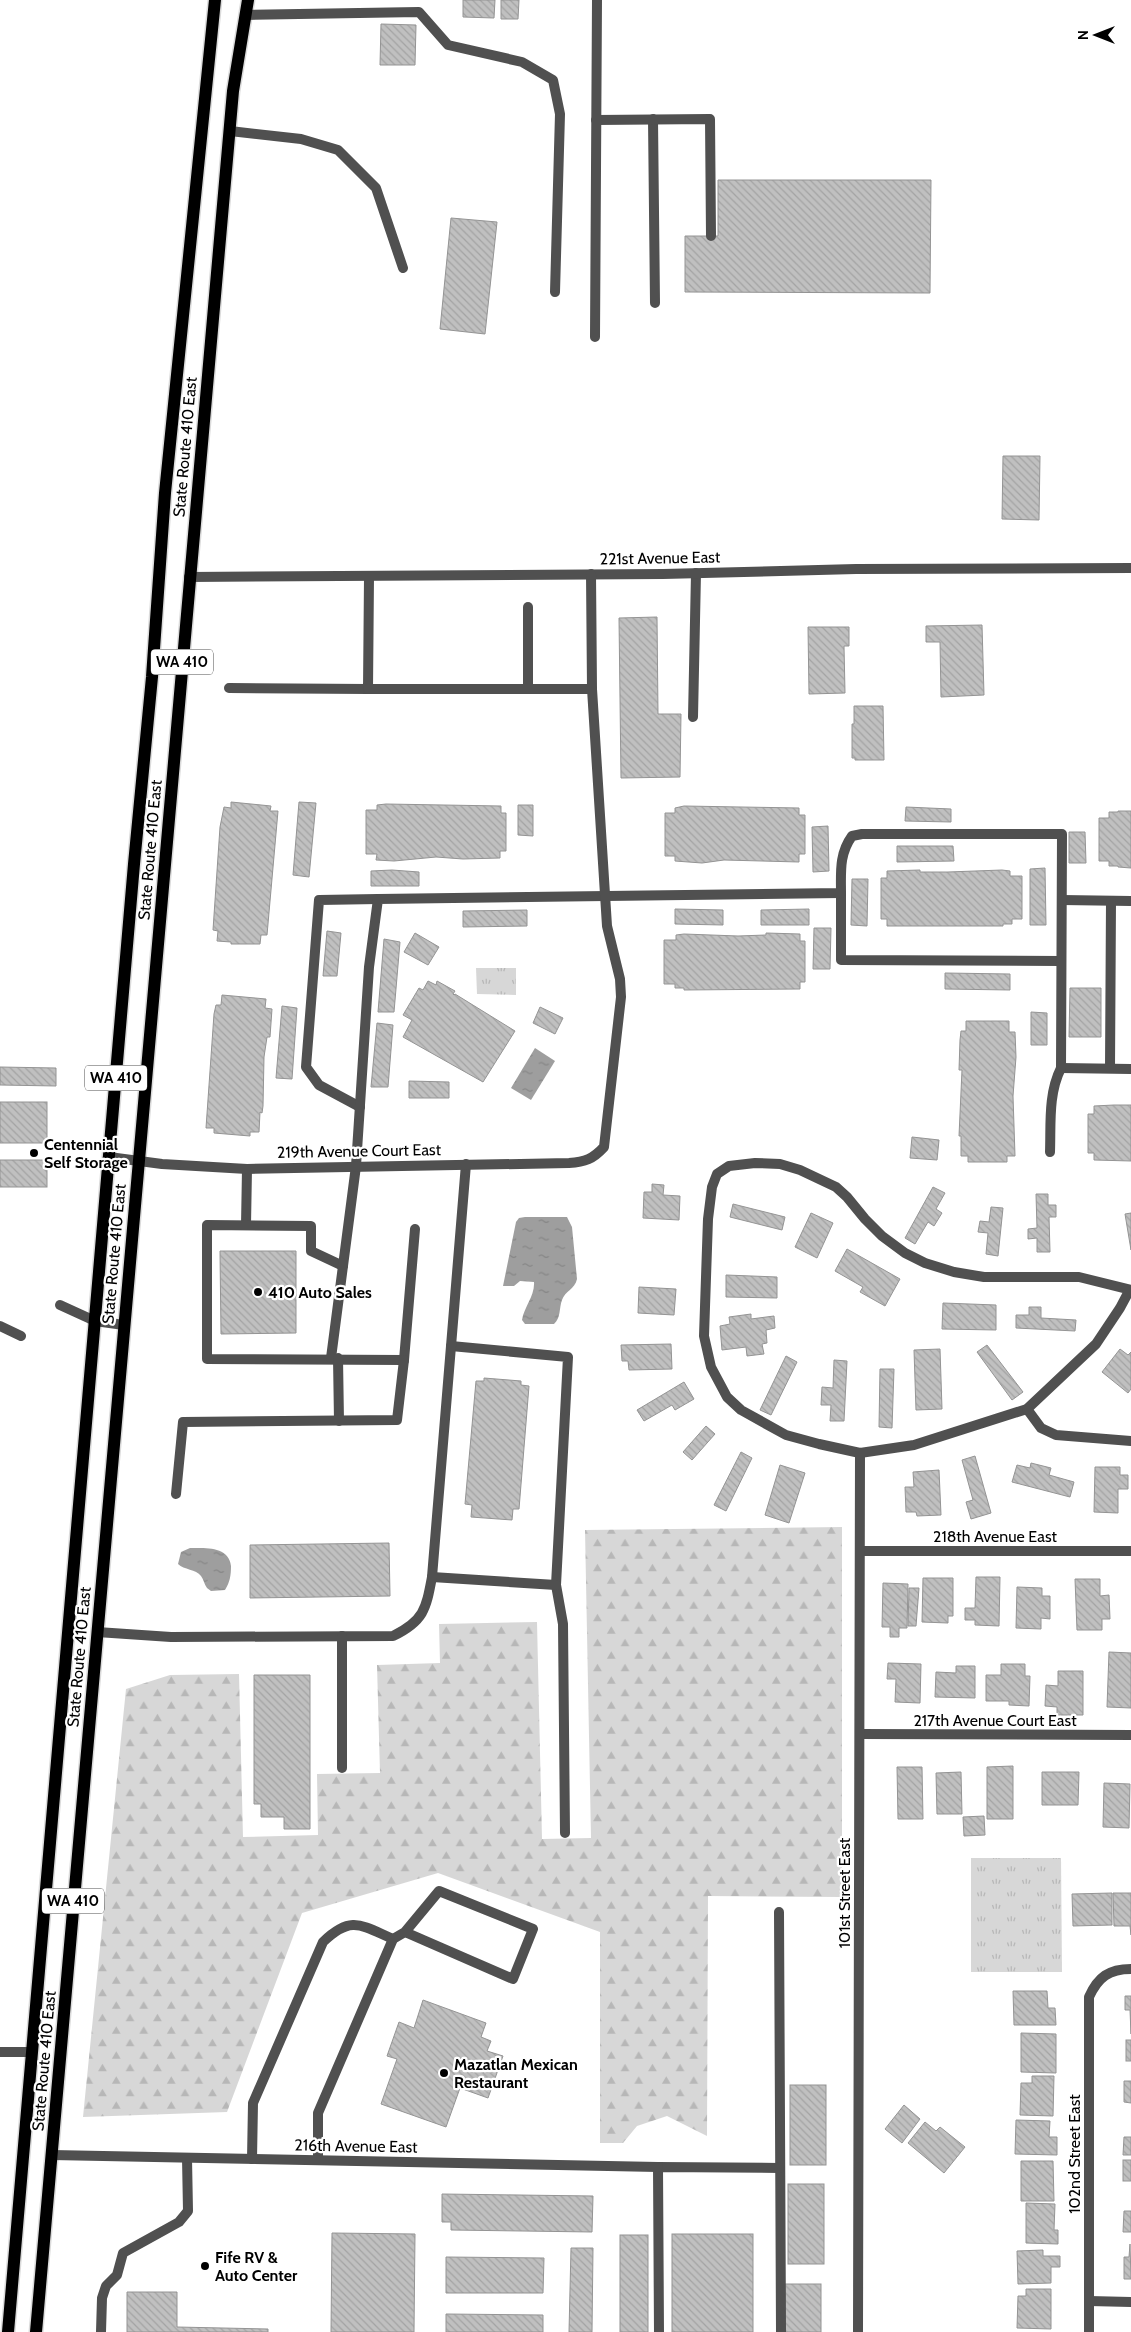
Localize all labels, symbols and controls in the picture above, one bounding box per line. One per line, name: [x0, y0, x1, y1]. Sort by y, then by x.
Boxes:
north arrow: [1071, 10, 1121, 60]
text: N: [1074, 30, 1092, 40]
street label: State Route 410 East: [169, 376, 201, 518]
street label: 221st Avenue East: [600, 547, 721, 569]
road number: WA 410: [151, 650, 213, 674]
street label: State Route 410 East: [134, 779, 166, 921]
road number: WA 410: [85, 1066, 147, 1090]
place label: Centennial Self Storage: [44, 1135, 128, 1172]
street label: 219th Avenue Court East: [277, 1140, 442, 1162]
marker: Centennial Self Storage: [28, 1147, 40, 1159]
street label: State Route 410 East: [98, 1183, 130, 1325]
place label: 410 Auto Sales: [268, 1283, 372, 1302]
marker: 410 Auto Sales: [252, 1286, 264, 1298]
street label: 218th Avenue East: [933, 1527, 1058, 1546]
street label: State Route 410 East: [63, 1586, 95, 1728]
street label: 217th Avenue Court East: [913, 1711, 1077, 1730]
street label: 101st Street East: [835, 1837, 854, 1948]
road number: WA 410: [42, 1888, 104, 1914]
street label: State Route 410 East: [28, 1990, 60, 2132]
place label: Mazatlan Mexican Restaurant: [454, 2055, 578, 2092]
marker: Mazatlan Mexican Restaurant: [438, 2067, 450, 2079]
street label: 102nd Street East: [1065, 2094, 1084, 2214]
street label: 216th Avenue East: [294, 2135, 418, 2157]
place label: Fife RV & Auto Center: [215, 2248, 298, 2285]
marker: Fife RV & Auto Center: [199, 2260, 211, 2272]

